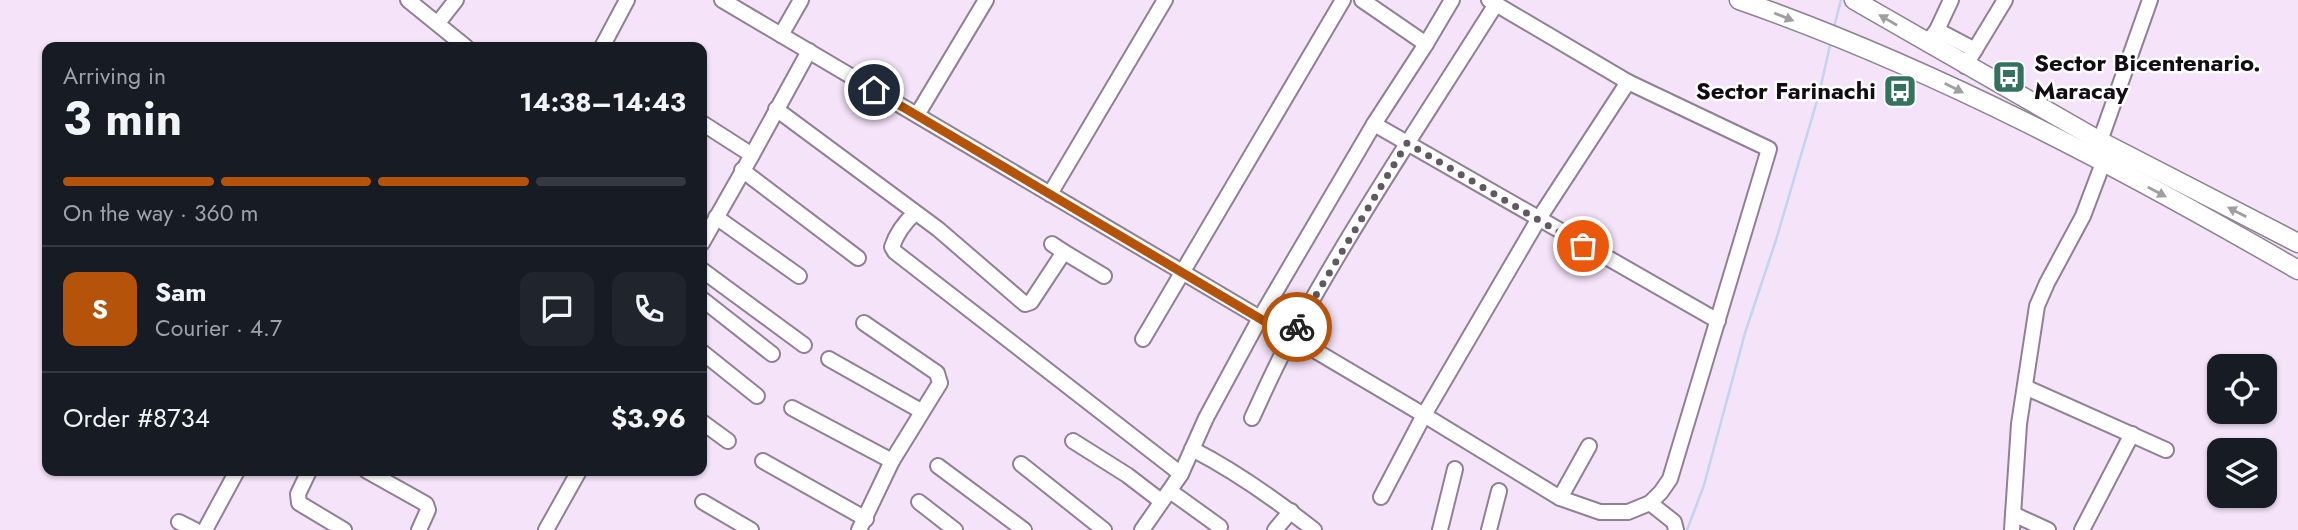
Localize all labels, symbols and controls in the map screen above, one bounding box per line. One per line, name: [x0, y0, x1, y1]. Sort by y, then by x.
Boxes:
one-way arrow: [1774, 12, 1795, 23]
one-way arrow: [1878, 14, 1897, 26]
place label: Sector Bicentenario. Maracay: [2034, 45, 2261, 108]
bus stop icon: Sector Bicentenario. Maracay: [1990, 58, 2028, 96]
text: Arriving in: [63, 59, 166, 93]
pin: [844, 60, 904, 120]
icon: home: [855, 71, 893, 109]
bus stop icon: Sector Farinachi: [1881, 72, 1919, 110]
place label: Sector Farinachi: [1696, 73, 1876, 108]
one-way arrow: [1944, 82, 1964, 93]
text: 14:38–14:43: [519, 83, 686, 121]
text: 3 min: [63, 86, 182, 152]
one-way arrow: [2147, 186, 2166, 198]
text: On the way · 360 m: [63, 196, 258, 230]
one-way arrow: [2227, 207, 2247, 218]
pin: [1553, 216, 1613, 276]
icon: bag: [1564, 227, 1602, 265]
button: chat: [520, 272, 594, 346]
button: phone: [612, 272, 686, 346]
text: Sam: [155, 273, 207, 311]
text: S: [92, 290, 108, 328]
courier: [1262, 292, 1332, 362]
icon: bike: [1278, 308, 1316, 346]
text: Courier · 4.7: [155, 311, 282, 345]
map controls: [2207, 354, 2277, 508]
button: locate: [2207, 354, 2277, 424]
text: Order #8734: [63, 399, 210, 437]
text: $3.96: [611, 399, 686, 437]
button: layers: [2207, 438, 2277, 508]

